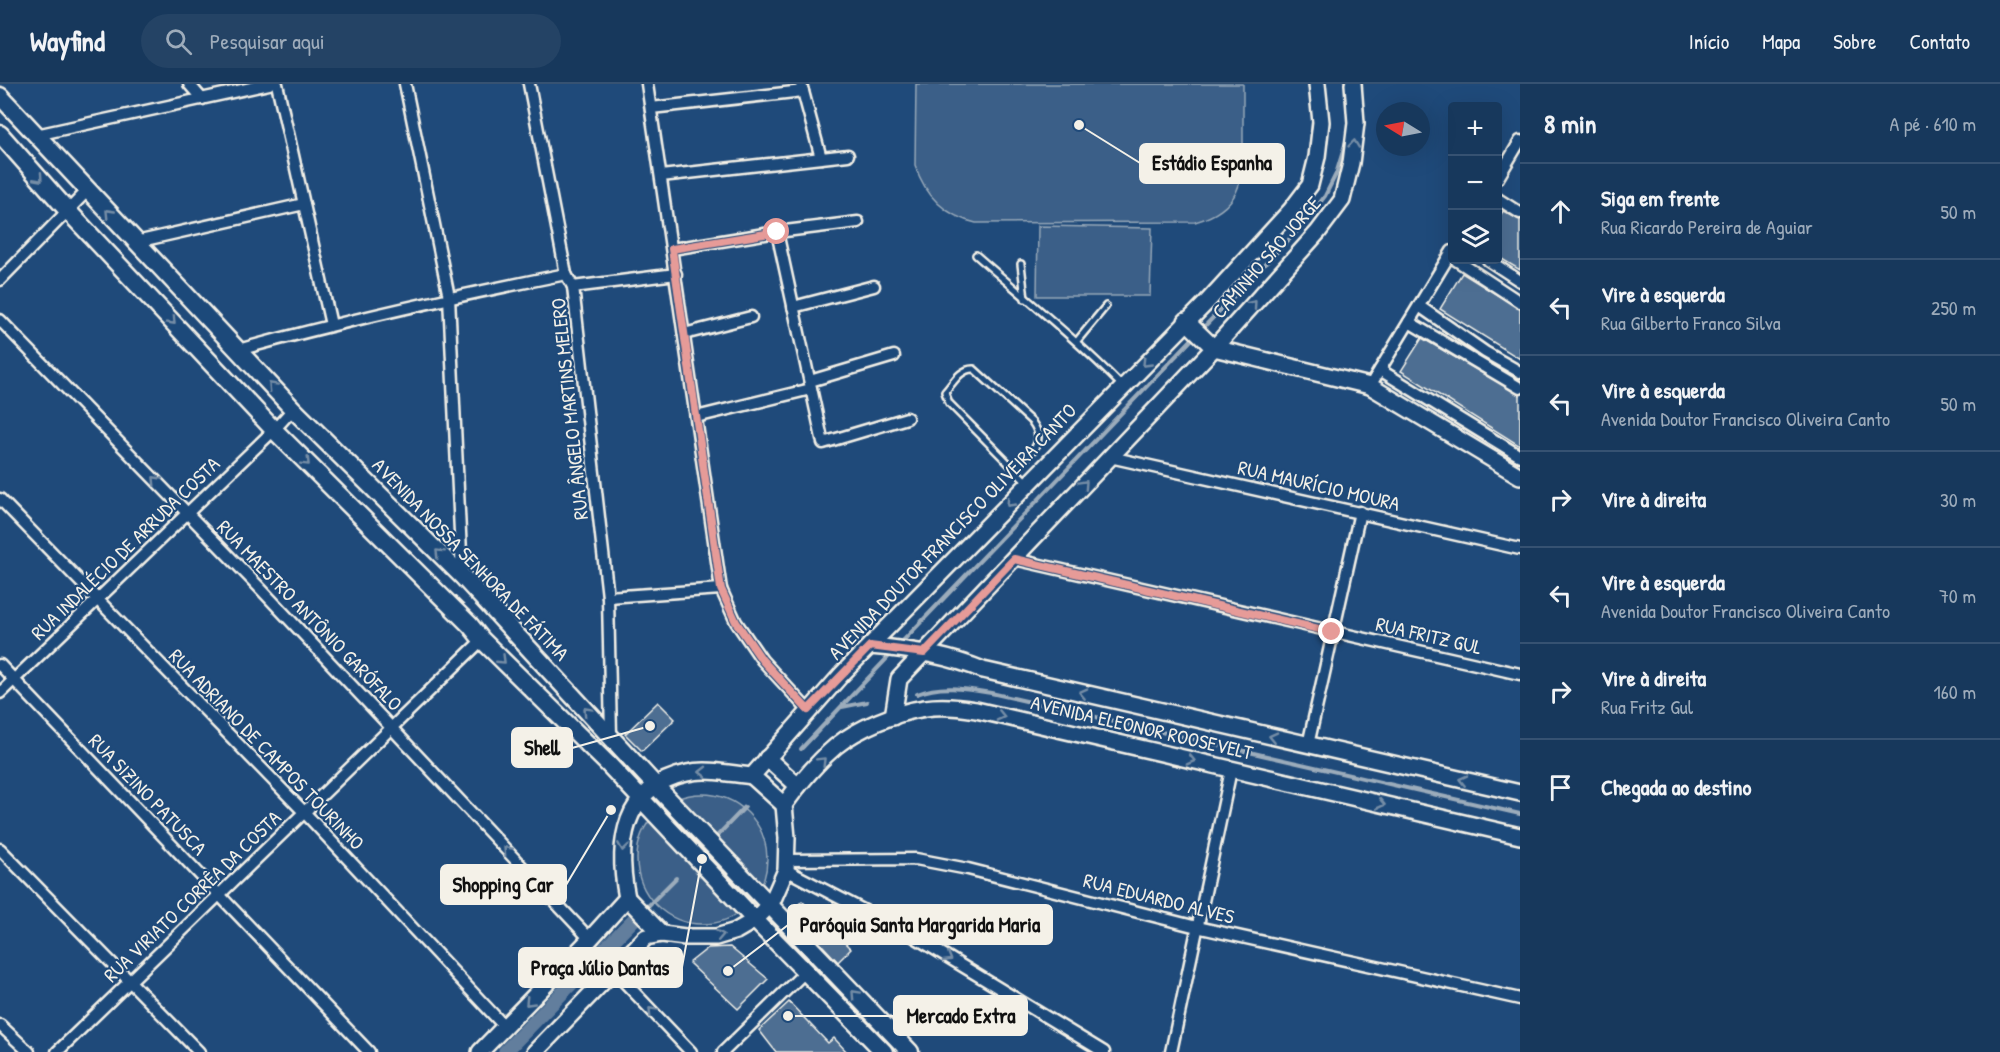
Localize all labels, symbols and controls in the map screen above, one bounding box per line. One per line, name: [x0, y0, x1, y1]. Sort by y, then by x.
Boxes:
search box: [141, 14, 561, 68]
text: Wayfind: [30, 22, 105, 60]
icon: search: [162, 25, 195, 58]
text: Pesquisar aqui: [210, 26, 325, 56]
text: Início: [1689, 27, 1729, 56]
text: Mapa: [1762, 27, 1800, 56]
text: Sobre: [1833, 27, 1876, 56]
text: Contato: [1909, 27, 1970, 56]
north arrow: [1376, 102, 1430, 156]
map controls: [1448, 102, 1502, 264]
button: +: [1448, 102, 1502, 156]
text: 8 min: [1544, 106, 1597, 141]
text: A pé · 610 m: [1890, 110, 1976, 137]
one-way arrow: [1347, 139, 1359, 149]
callout: Estádio Espanha: [1140, 144, 1284, 183]
text: Estádio Espanha: [1152, 148, 1273, 178]
button: −: [1448, 156, 1502, 210]
one-way arrow: [32, 171, 43, 182]
text: Siga em frente: [1601, 183, 1720, 213]
street label: CAMINHO SÃO JORGE: [1205, 190, 1327, 324]
icon: ahead: [1544, 195, 1577, 228]
text: 50 m: [1940, 198, 1976, 225]
one-way arrow: [105, 210, 116, 220]
button: layers: [1448, 210, 1502, 264]
text: Rua Ricardo Pereira de Aguiar: [1601, 213, 1813, 240]
route start: [763, 218, 789, 244]
text: Vire à esquerda: [1601, 279, 1725, 309]
icon: left: [1544, 291, 1577, 324]
text: 250 m: [1931, 294, 1976, 321]
street label: RUA ÂNGELO MARTINS MELERO: [544, 297, 594, 521]
one-way arrow: [1246, 301, 1257, 311]
text: Rua Gilberto Franco Silva: [1601, 309, 1781, 336]
one-way arrow: [164, 313, 175, 324]
one-way arrow: [1142, 356, 1153, 367]
text: Vire à esquerda: [1601, 375, 1725, 405]
one-way arrow: [268, 382, 279, 393]
icon: left: [1544, 387, 1577, 420]
text: 50 m: [1940, 390, 1976, 417]
street label: AVENIDA DOUTOR FRANCISCO OLIVEIRA CANTO: [822, 397, 1082, 665]
text: Avenida Doutor Francisco Oliveira Canto: [1601, 405, 1890, 432]
street label: RUA INDALÉCIO DE ARRUDA COSTA: [25, 450, 225, 646]
street label: AVENIDA NOSSA SENHORA DE FÁTIMA: [367, 452, 575, 666]
street label: RUA MAURÍCIO MOURA: [1236, 453, 1403, 517]
one-way arrow: [299, 454, 310, 465]
one-way arrow: [153, 477, 164, 488]
one-way arrow: [1077, 481, 1088, 491]
icon: right: [1544, 483, 1577, 516]
text: Vire à direita: [1601, 484, 1706, 514]
text: 30 m: [1940, 486, 1976, 513]
one-way arrow: [1006, 495, 1017, 506]
street label: RUA MAESTRO ANTÔNIO GARÓFALO: [212, 514, 408, 716]
one-way arrow: [436, 550, 447, 561]
text: Vire à esquerda: [1601, 567, 1725, 597]
icon: left: [1544, 579, 1577, 612]
text: 70 m: [1939, 582, 1976, 609]
text: Avenida Doutor Francisco Oliveira Canto: [1601, 597, 1890, 624]
street label: RUA FRITZ GUL: [1373, 610, 1485, 660]
route end: [1318, 618, 1344, 644]
street label: RUA ADRIANO DE CAMPOS TOURINHO: [163, 642, 371, 856]
one-way arrow: [495, 653, 506, 664]
text: Vire à direita: [1601, 663, 1706, 693]
icon: right: [1544, 675, 1577, 708]
text: 160 m: [1934, 678, 1976, 705]
one-way arrow: [1078, 687, 1088, 700]
street label: AVENIDA ELEONOR ROOSEVELT: [1028, 688, 1256, 766]
text: Rua Fritz Gul: [1601, 693, 1693, 720]
one-way arrow: [583, 707, 594, 717]
one-way arrow: [996, 708, 1006, 721]
street label: RUA SIZINO PATUSCA: [83, 727, 213, 861]
callout: Shell: [512, 728, 572, 767]
one-way arrow: [1268, 731, 1278, 744]
text: Shell: [524, 733, 561, 762]
one-way arrow: [1185, 753, 1195, 766]
one-way arrow: [814, 757, 825, 768]
one-way arrow: [698, 766, 707, 778]
icon: arrive: [1544, 771, 1577, 804]
text: Chegada ao destino: [1601, 772, 1751, 802]
one-way arrow: [1458, 774, 1468, 787]
one-way arrow: [1376, 796, 1386, 809]
street label: RUA VIRIATO CORRÊA DA COSTA: [97, 804, 287, 988]
one-way arrow: [618, 842, 630, 852]
one-way arrow: [503, 846, 514, 857]
callout: Shopping Car: [441, 865, 566, 904]
street label: RUA EDUARDO ALVES: [1081, 866, 1237, 930]
text: Shopping Car: [452, 870, 554, 900]
callout: Paróquia Santa Margarida Maria: [788, 905, 1052, 944]
text: Paróquia Santa Margarida Maria: [800, 910, 1041, 940]
one-way arrow: [715, 929, 725, 942]
callout: Praça Júlio Dantas: [519, 948, 682, 987]
one-way arrow: [942, 950, 952, 962]
text: Praça Júlio Dantas: [531, 953, 669, 982]
one-way arrow: [851, 990, 862, 1001]
one-way arrow: [525, 996, 536, 1006]
callout: Mercado Extra: [894, 996, 1027, 1035]
text: Mercado Extra: [906, 1001, 1016, 1030]
one-way arrow: [649, 1008, 660, 1019]

